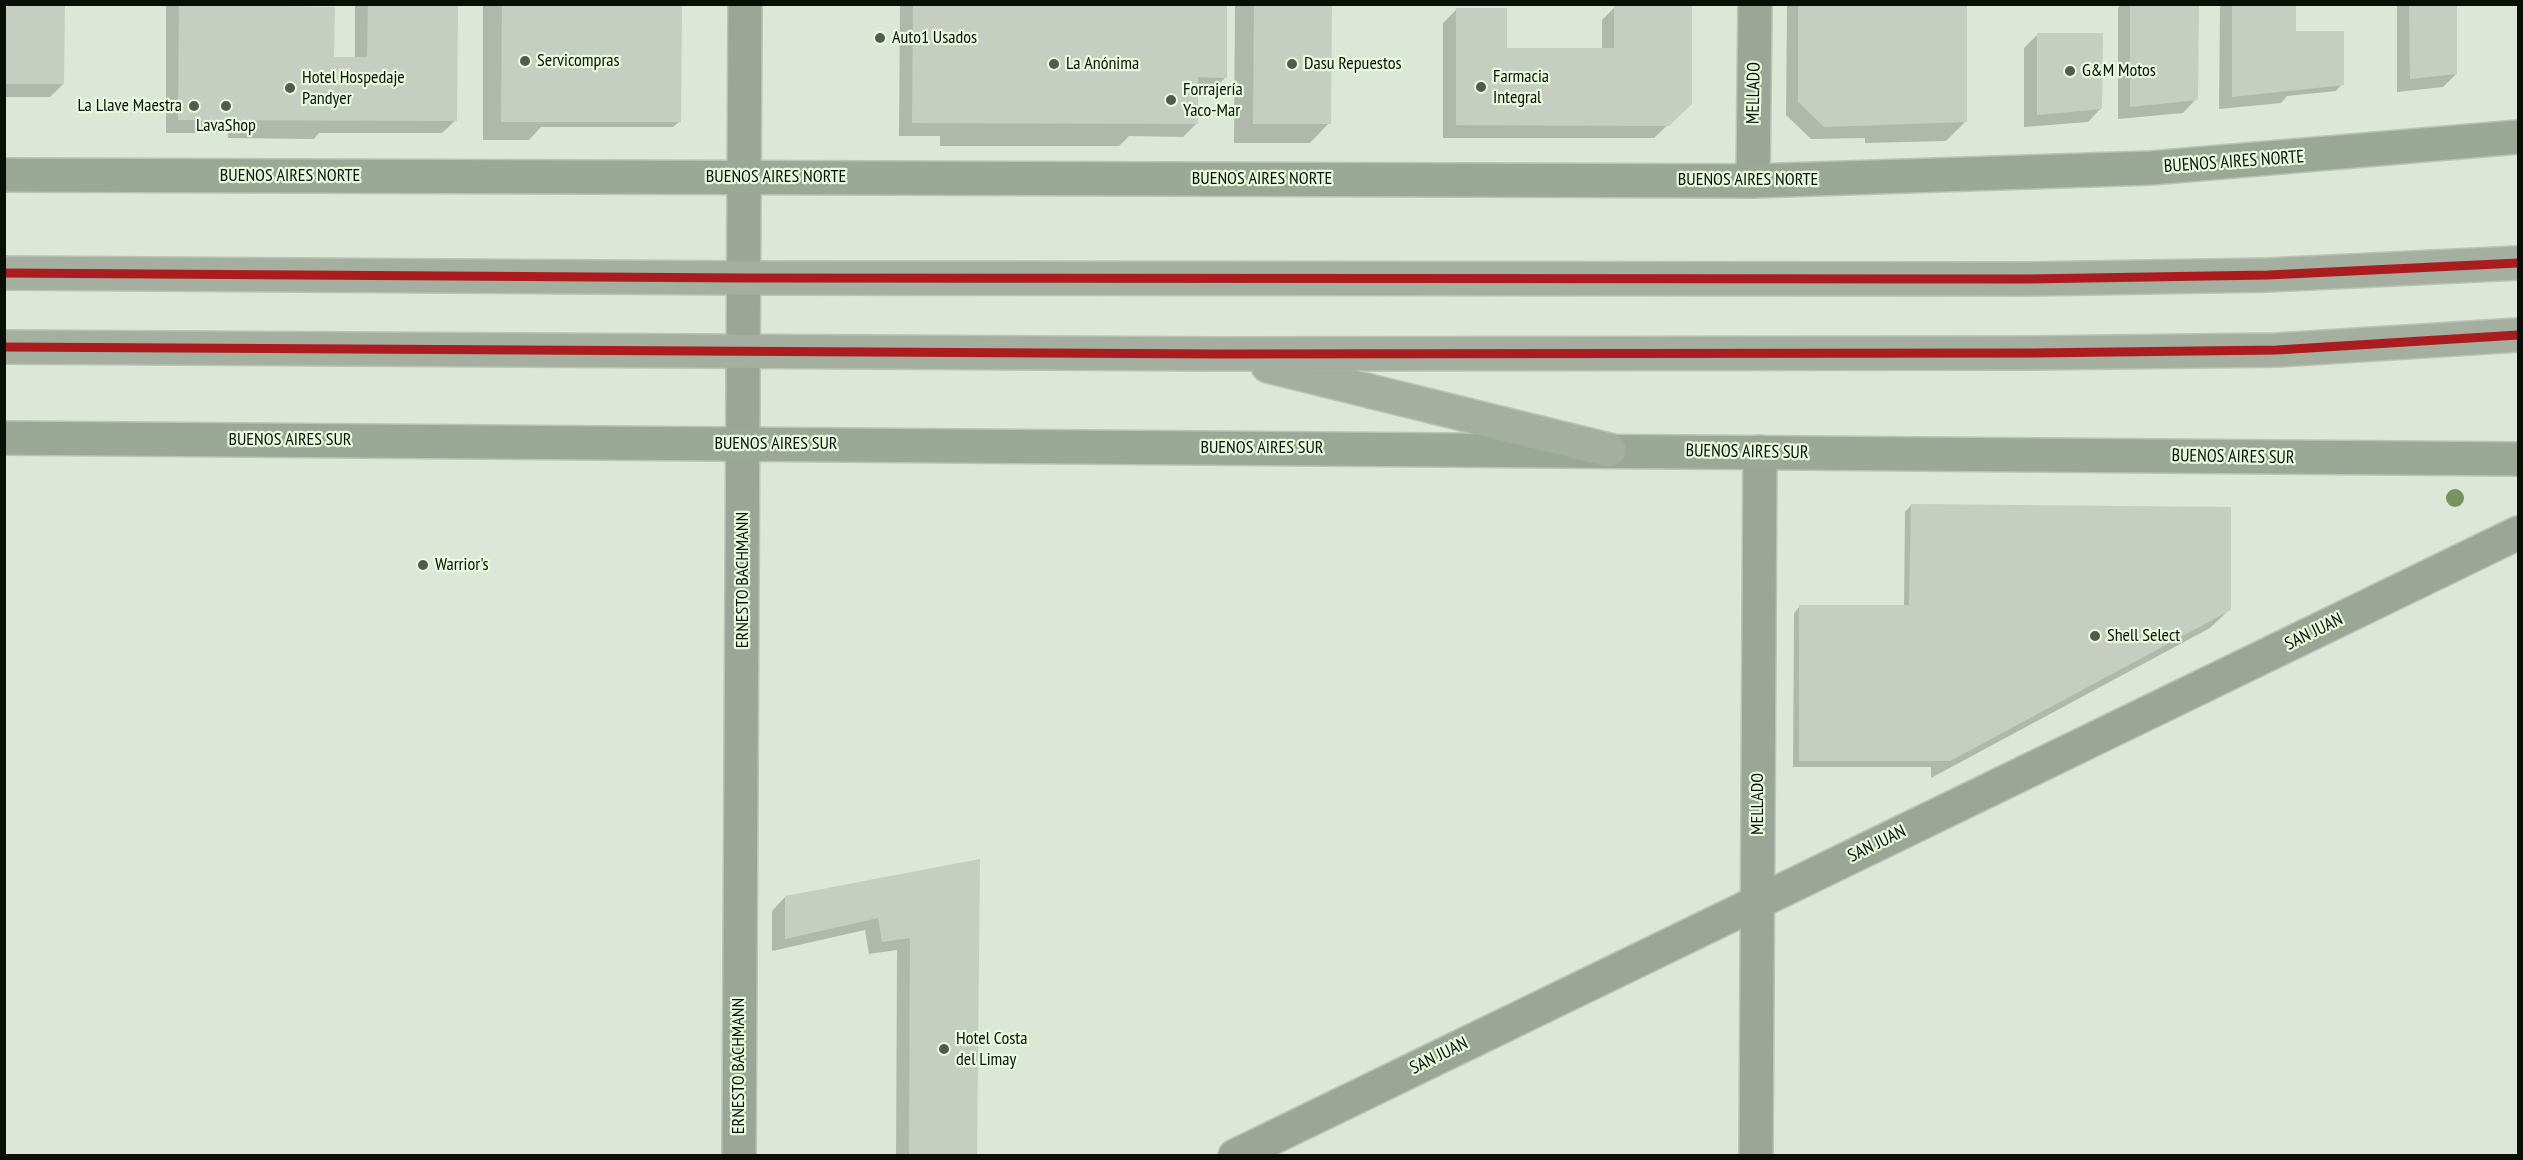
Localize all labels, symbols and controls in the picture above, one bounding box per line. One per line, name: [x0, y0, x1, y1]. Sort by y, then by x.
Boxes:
place label: Auto1 Usados: [892, 27, 977, 49]
marker: Auto1 Usados: [873, 31, 887, 45]
place label: Servicompras: [537, 50, 620, 72]
place label: La Anónima: [1066, 53, 1139, 75]
place label: Dasu Repuestos: [1304, 53, 1402, 75]
marker: Servicompras: [518, 54, 532, 68]
marker: La Anónima: [1047, 57, 1061, 71]
marker: Dasu Repuestos: [1285, 57, 1299, 71]
place label: G&M Motos: [2082, 60, 2156, 82]
street label: MELLADO: [1743, 62, 1765, 124]
marker: G&M Motos: [2063, 64, 2077, 78]
place label: Farmacia Integral: [1493, 66, 1549, 109]
place label: Hotel Hospedaje Pandyer: [302, 67, 405, 110]
place label: Forrajería Yaco-Mar: [1183, 79, 1243, 122]
marker: Farmacia Integral: [1474, 80, 1488, 94]
marker: Hotel Hospedaje Pandyer: [283, 81, 297, 95]
marker: Forrajería Yaco-Mar: [1164, 93, 1178, 107]
place label: La Llave Maestra: [77, 95, 182, 117]
marker: La Llave Maestra: [187, 99, 201, 113]
marker: LavaShop: [219, 99, 233, 113]
place label: LavaShop: [196, 115, 256, 137]
street label: BUENOS AIRES NORTE: [2163, 146, 2305, 178]
street label: BUENOS AIRES NORTE: [220, 165, 360, 187]
street label: BUENOS AIRES NORTE: [706, 166, 846, 188]
street label: BUENOS AIRES NORTE: [1192, 168, 1332, 190]
street label: BUENOS AIRES NORTE: [1678, 169, 1818, 191]
street label: BUENOS AIRES SUR: [229, 429, 351, 451]
street label: BUENOS AIRES SUR: [715, 433, 837, 455]
street label: BUENOS AIRES SUR: [1201, 437, 1323, 459]
street label: BUENOS AIRES SUR: [1685, 440, 1809, 464]
street label: BUENOS AIRES SUR: [2171, 445, 2295, 469]
street label: ERNESTO BACHMANN: [732, 512, 754, 648]
place label: Warrior's: [435, 554, 489, 576]
marker: Warrior's: [416, 558, 430, 572]
street label: SAN JUAN: [2282, 609, 2346, 655]
place label: Shell Select: [2107, 625, 2180, 647]
marker: Shell Select: [2088, 629, 2102, 643]
street label: MELLADO: [1747, 773, 1769, 835]
street label: SAN JUAN: [1845, 821, 1909, 867]
street label: ERNESTO BACHMANN: [728, 998, 750, 1134]
place label: Hotel Costa del Limay: [956, 1028, 1027, 1070]
street label: SAN JUAN: [1407, 1033, 1471, 1079]
marker: Hotel Costa del Limay: [937, 1042, 951, 1056]

